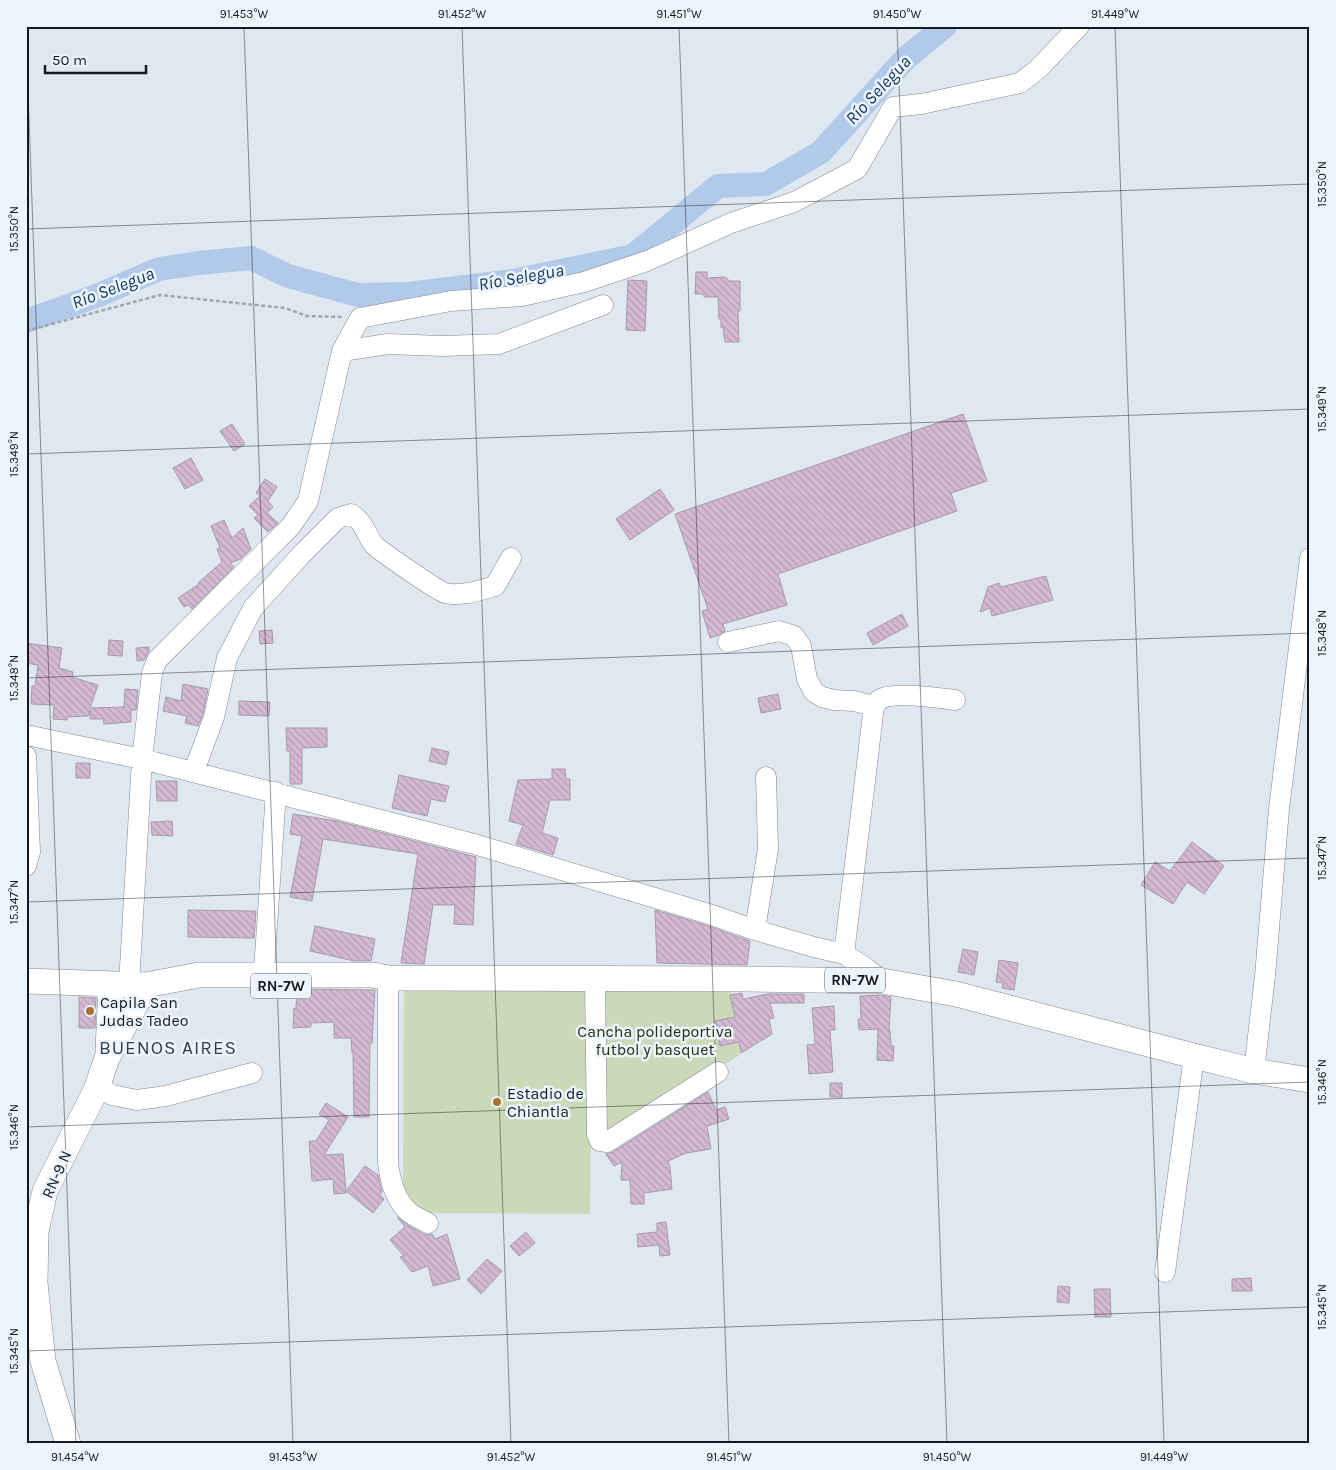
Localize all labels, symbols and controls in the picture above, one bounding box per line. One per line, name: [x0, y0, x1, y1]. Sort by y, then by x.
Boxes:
text: 91.453°W: [220, 7, 268, 21]
text: 91.452°W: [438, 7, 486, 21]
text: 91.451°W: [656, 7, 702, 21]
text: 91.450°W: [873, 7, 922, 21]
text: 91.449°W: [1091, 7, 1139, 21]
scale bar: [45, 42, 146, 74]
text: 50 m: [52, 51, 87, 69]
water label: Río Selegua: [840, 51, 916, 129]
text: 15.350°N: [1315, 161, 1329, 207]
text: 15.350°N: [7, 206, 21, 252]
water label: Río Selegua: [476, 259, 566, 295]
water label: Río Selegua: [69, 262, 157, 314]
text: 15.349°N: [1315, 386, 1329, 432]
text: 15.349°N: [7, 431, 21, 477]
text: 15.348°N: [1315, 610, 1329, 656]
text: 15.348°N: [7, 655, 21, 701]
text: 15.347°N: [1315, 836, 1329, 880]
text: 15.347°N: [7, 880, 21, 924]
road number: RN-7W: [825, 968, 885, 992]
road number: RN-7W: [251, 974, 311, 998]
place label: Capila San Judas Tadeo: [100, 993, 189, 1030]
marker: Capila San Judas Tadeo: [84, 1005, 96, 1017]
park label: Cancha polideportiva futbol y basquet: [577, 1022, 733, 1059]
district label: BUENOS AIRES: [99, 1037, 237, 1059]
text: 15.346°N: [1315, 1059, 1329, 1105]
place label: Estadio de Chiantla: [507, 1084, 584, 1121]
marker: Estadio de Chiantla: [491, 1096, 503, 1108]
text: 15.346°N: [7, 1104, 21, 1150]
street label: RN-9 N: [38, 1147, 75, 1201]
text: 15.345°N: [1315, 1284, 1329, 1330]
text: 15.345°N: [7, 1328, 21, 1374]
text: 91.454°W: [51, 1450, 99, 1464]
text: 91.453°W: [269, 1450, 317, 1464]
text: 91.452°W: [487, 1450, 535, 1464]
text: 91.451°W: [706, 1450, 752, 1464]
text: 91.450°W: [923, 1450, 972, 1464]
text: 91.449°W: [1140, 1450, 1188, 1464]

